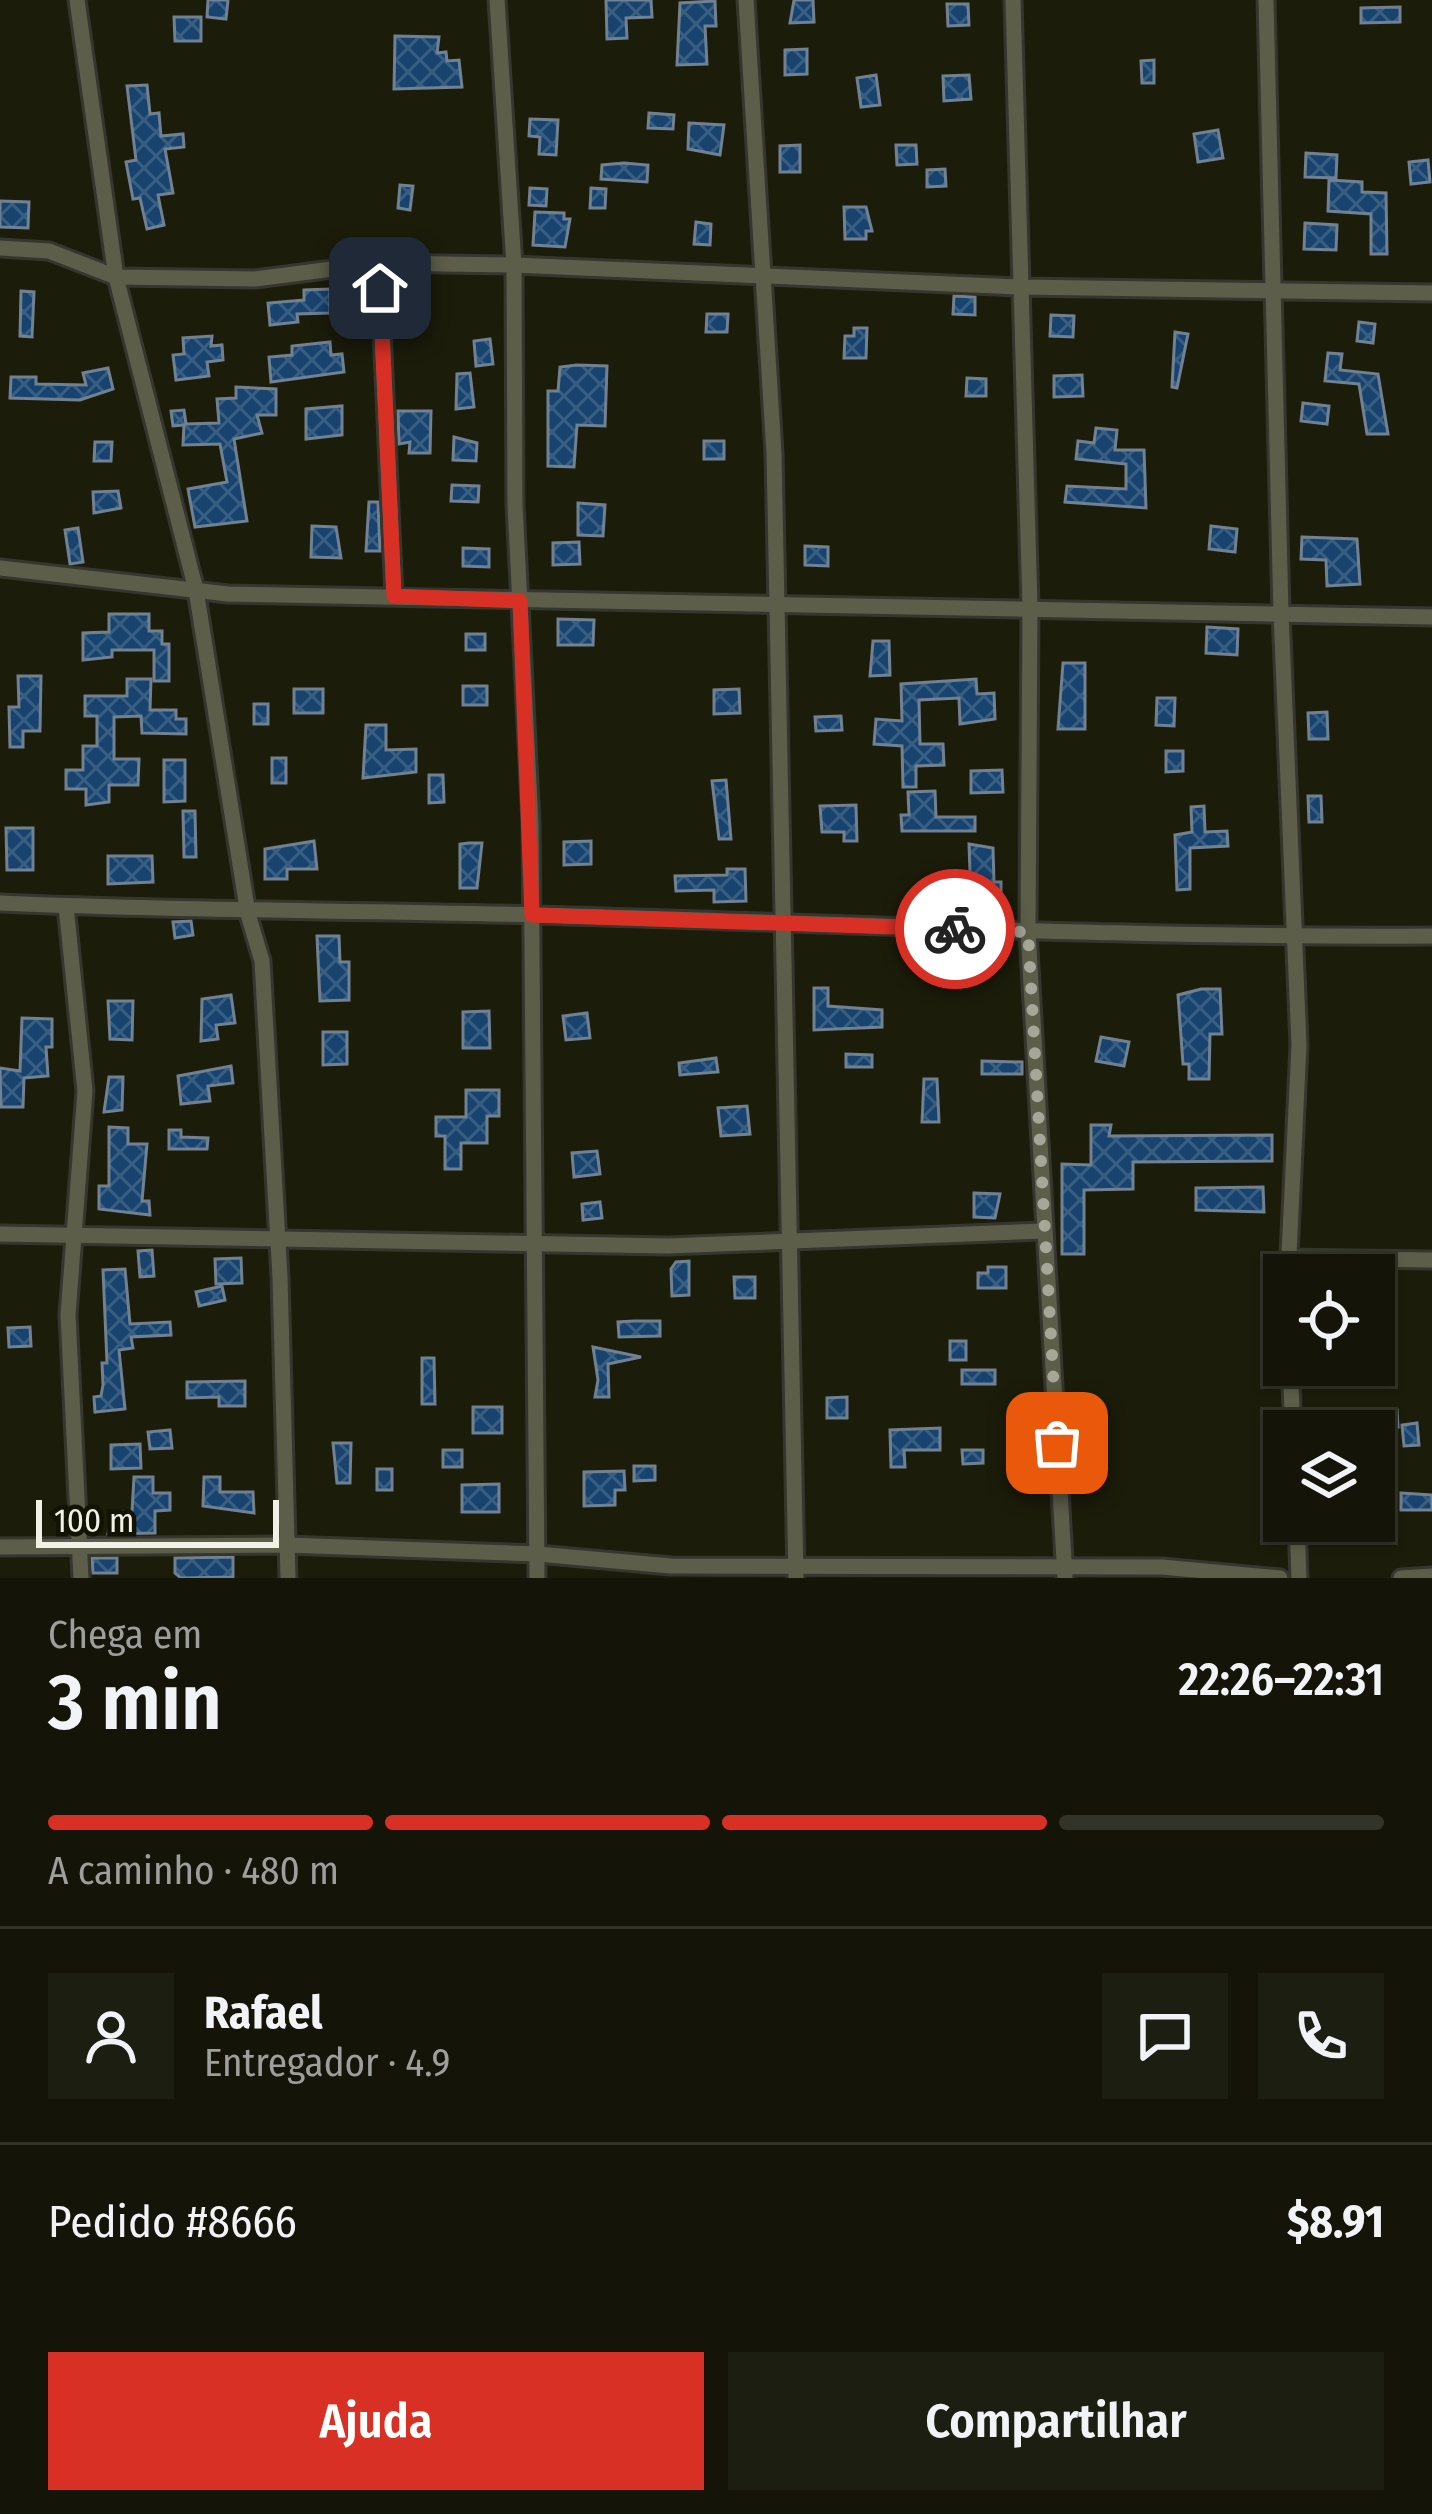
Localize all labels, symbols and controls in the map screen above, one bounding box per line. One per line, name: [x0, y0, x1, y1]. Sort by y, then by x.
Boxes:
pin: [329, 237, 431, 339]
icon: home: [347, 255, 413, 321]
courier: [895, 869, 1015, 989]
icon: bike: [922, 896, 988, 962]
map controls: [1263, 1254, 1395, 1542]
button: locate: [1263, 1254, 1395, 1386]
pin: [1006, 1392, 1108, 1494]
icon: bag: [1024, 1410, 1090, 1476]
button: layers: [1263, 1410, 1395, 1542]
scale bar: [36, 1494, 279, 1547]
text: 100 m: [54, 1501, 134, 1541]
text: Chega em: [48, 1612, 202, 1658]
text: 22:26–22:31: [1179, 1653, 1384, 1707]
text: 3 min: [48, 1656, 222, 1750]
text: A caminho · 480 m: [48, 1848, 339, 1894]
button: person: [48, 1973, 174, 2099]
button: chat: [1102, 1973, 1228, 2099]
button: phone: [1258, 1973, 1384, 2099]
text: Rafael: [204, 1986, 323, 2040]
text: Entregador · 4.9: [204, 2040, 450, 2086]
text: Pedido #8666: [48, 2195, 297, 2249]
text: $8.91: [1287, 2195, 1384, 2249]
button: Ajuda: [48, 2352, 704, 2490]
button: Compartilhar: [728, 2352, 1384, 2490]

